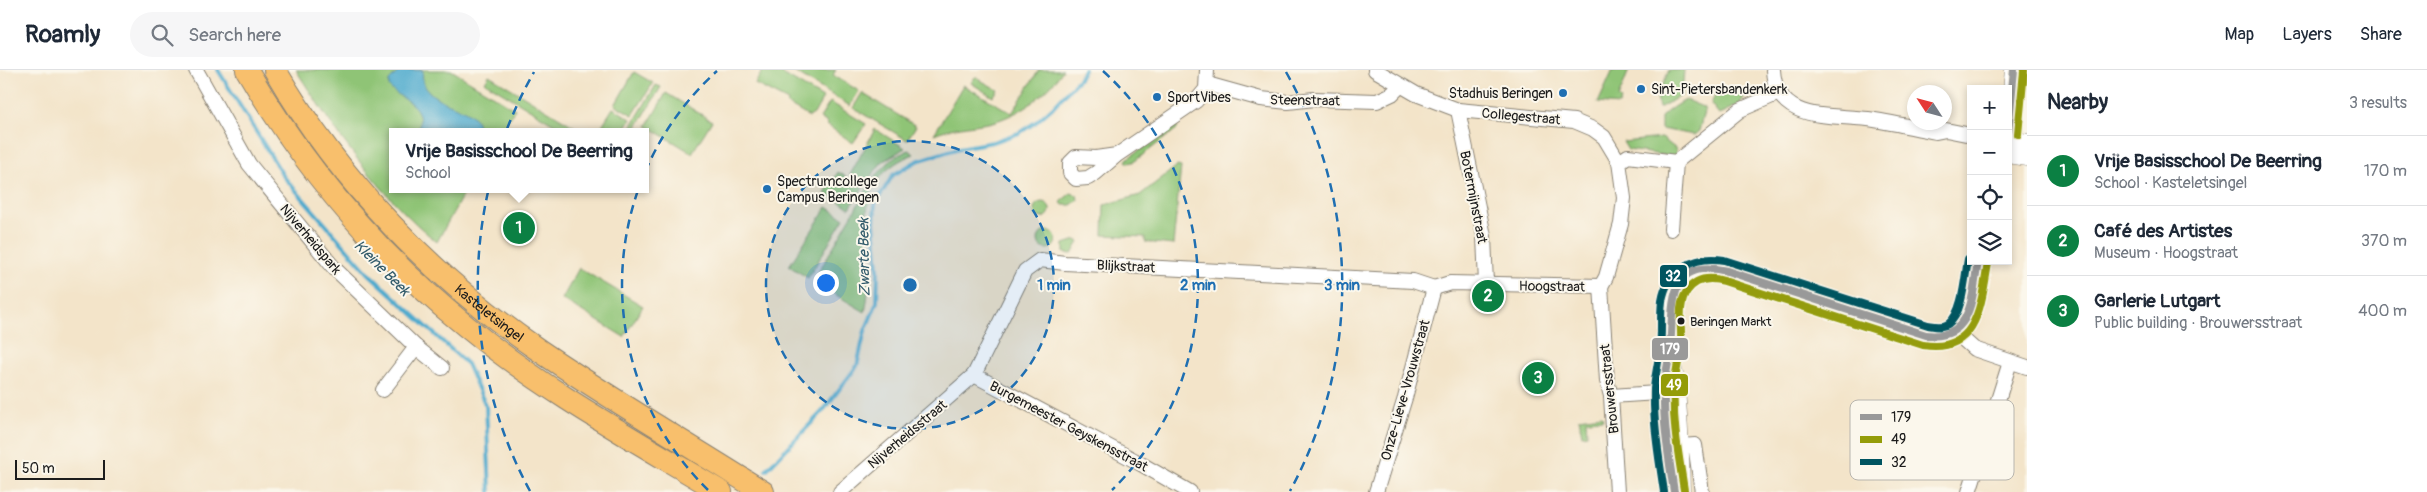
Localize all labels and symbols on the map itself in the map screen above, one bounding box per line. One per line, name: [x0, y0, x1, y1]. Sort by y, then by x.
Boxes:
place label: Sint-Pietersbandenkerk: [1651, 81, 1788, 98]
marker: Sint-Pietersbandenkerk: [1635, 83, 1647, 95]
place label: Stadhuis Beringen: [1449, 85, 1553, 102]
north arrow: [1907, 85, 1952, 130]
marker: Stadhuis Beringen: [1557, 87, 1569, 99]
place label: SportVibes: [1167, 89, 1232, 106]
marker: SportVibes: [1151, 91, 1163, 103]
street label: Steenstraat: [1270, 91, 1341, 110]
street label: Collegestraat: [1481, 105, 1561, 128]
street label: Botermijnstraat: [1456, 149, 1491, 245]
place label: Spectrumcollege Campus Beringen: [777, 173, 879, 206]
marker: Spectrumcollege Campus Beringen: [761, 183, 773, 195]
street label: Nijverheidspark: [276, 201, 345, 278]
pin: 1: [503, 209, 535, 247]
water label: Zwarte Beek: [854, 216, 875, 296]
water label: Kleine Beek: [350, 236, 415, 301]
street label: Blijkstraat: [1096, 256, 1156, 277]
line badge: 32: [1659, 264, 1688, 288]
text: 32: [1665, 268, 1681, 285]
your location: [813, 270, 839, 296]
centre of rings: [901, 276, 919, 294]
text: 1 min: [1037, 276, 1071, 295]
text: 2 min: [1180, 276, 1216, 295]
text: 3 min: [1324, 276, 1360, 295]
pin: 2: [1472, 277, 1504, 315]
street label: Hoogstraat: [1519, 277, 1586, 296]
street label: Kasteletsingel: [451, 281, 527, 346]
place label: Beringen Markt: [1690, 314, 1772, 330]
marker: Beringen Markt: [1676, 316, 1686, 326]
street label: Onze-Lieve-Vrouwstraat: [1377, 317, 1434, 463]
line badge: 179: [1651, 337, 1689, 361]
text: 179: [1660, 341, 1680, 358]
street label: Brouwersstraat: [1596, 343, 1623, 435]
pin: 3: [1522, 359, 1554, 397]
line badge: 49: [1660, 373, 1689, 397]
street label: Burgemeester Geyskensstraat: [987, 377, 1151, 476]
text: 49: [1666, 377, 1682, 394]
street label: Nijverheidsstraat: [864, 396, 951, 472]
legend: [1850, 400, 2014, 480]
text: 179: [1891, 409, 1911, 426]
text: 49: [1891, 431, 1906, 448]
text: 32: [1891, 454, 1907, 471]
scale bar: [15, 457, 105, 480]

